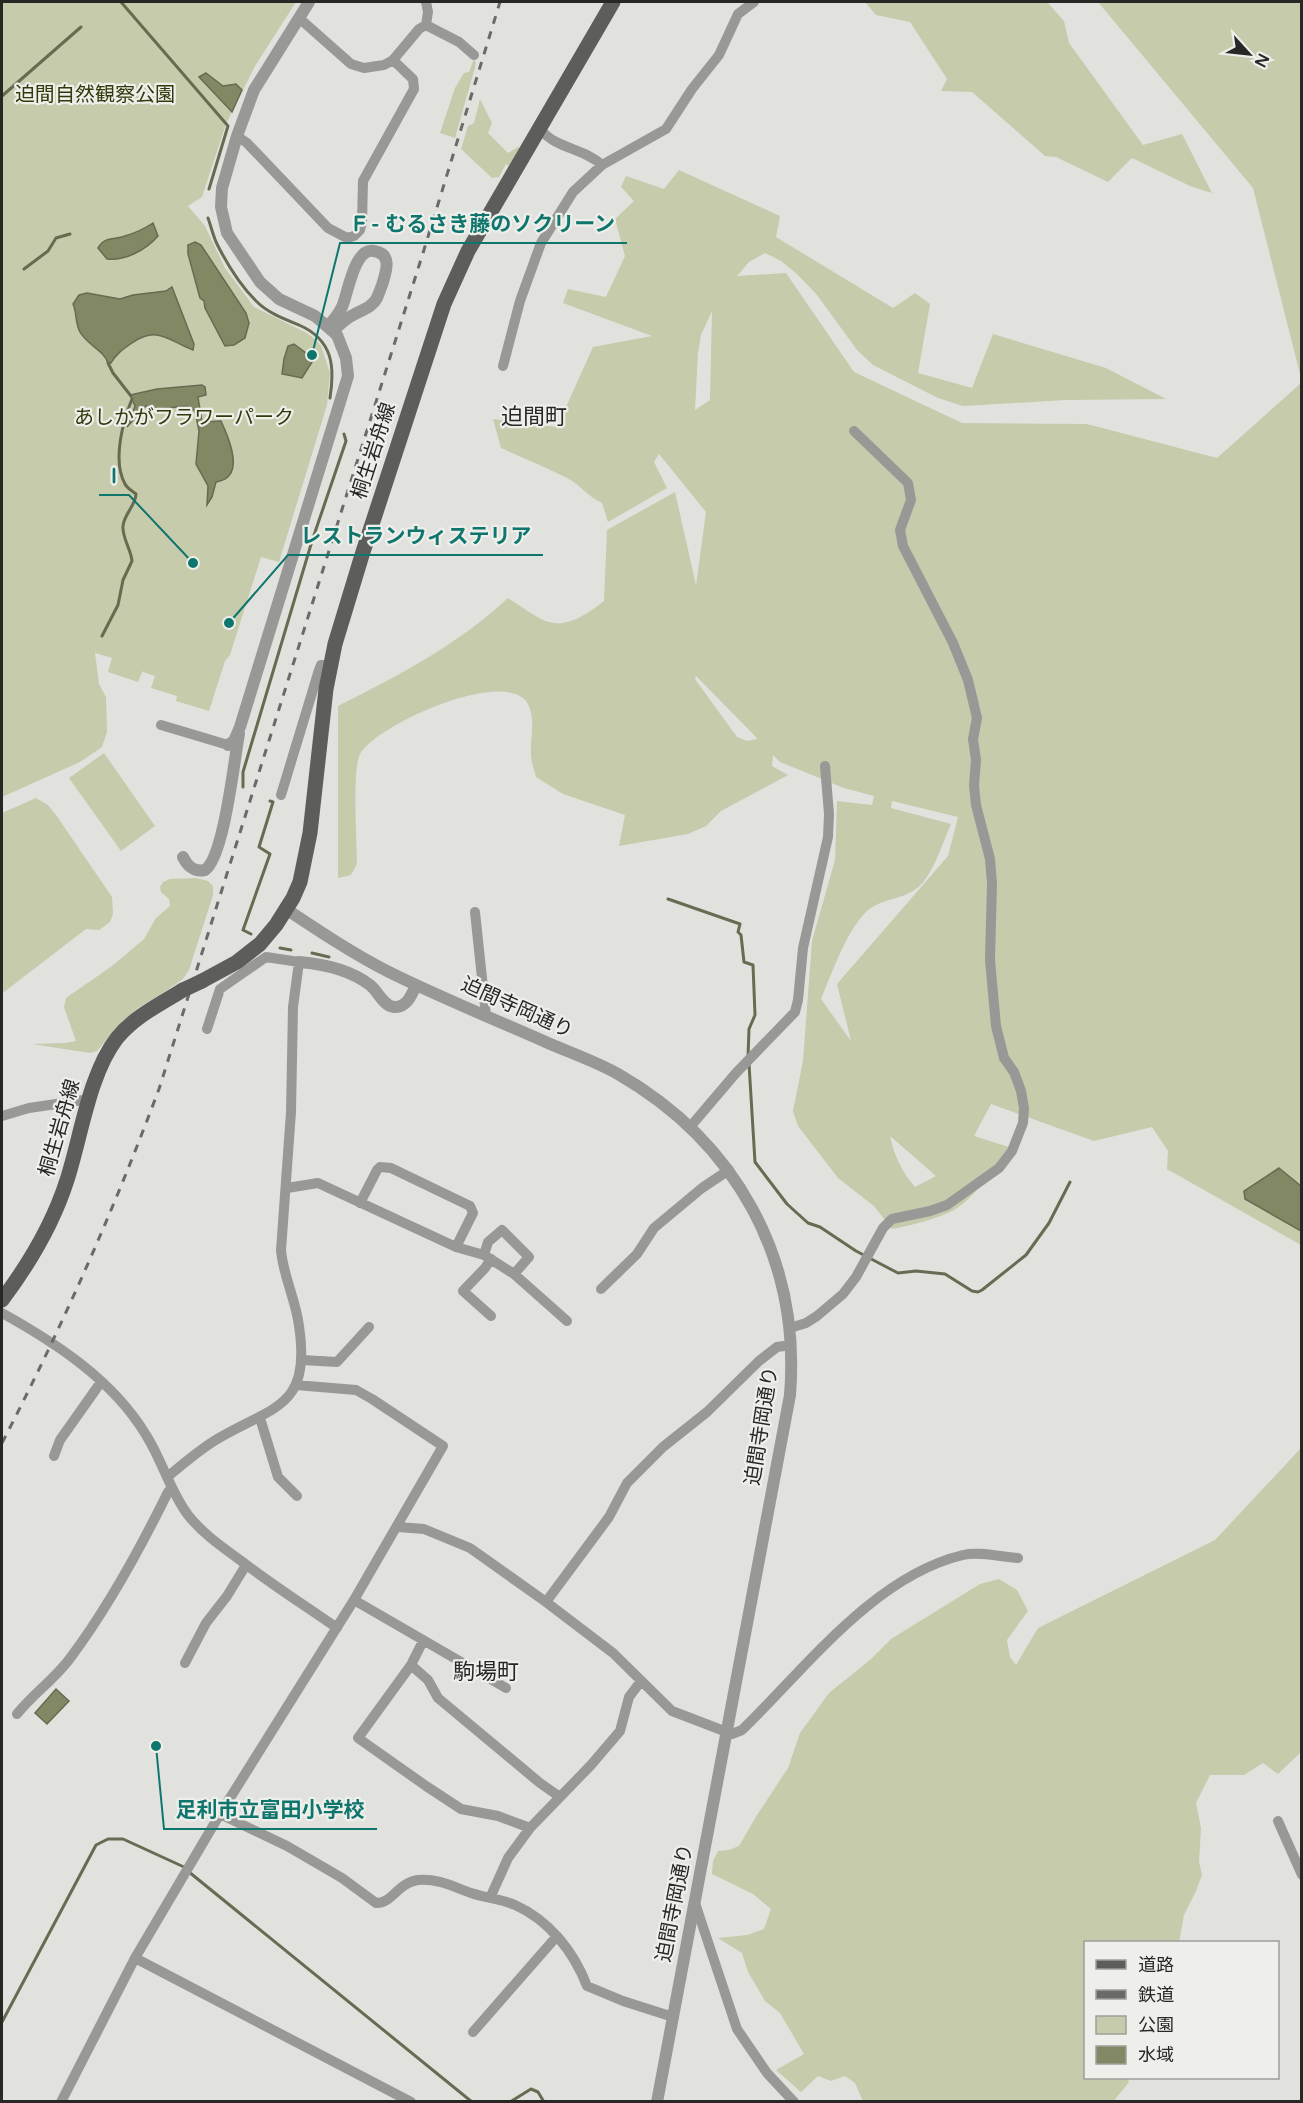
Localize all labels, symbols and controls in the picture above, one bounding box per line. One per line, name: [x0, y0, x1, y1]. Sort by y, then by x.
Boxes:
north arrow: [1219, 24, 1279, 84]
text: N: [1250, 50, 1273, 71]
park label: 迫間自然観察公園: [15, 83, 175, 107]
callout: F - むるさき藤のソクリーン: [340, 204, 627, 243]
text: F - むるさき藤のソクリーン: [353, 212, 615, 237]
street label: 桐生岩舟線: [347, 400, 401, 502]
district label: 迫間町: [501, 404, 567, 430]
park label: あしかがフラワーパーク: [74, 406, 294, 430]
callout: I: [99, 456, 129, 495]
text: I: [111, 464, 117, 489]
callout: レストランウィステリア: [288, 516, 543, 555]
text: レストランウィステリア: [301, 524, 532, 549]
street label: 迫間寺岡通り: [457, 973, 577, 1043]
street label: 桐生岩舟線: [35, 1077, 85, 1179]
street label: 迫間寺岡通り: [741, 1365, 783, 1487]
district label: 駒場町: [453, 1659, 519, 1685]
callout: 足利市立富田小学校: [164, 1790, 377, 1829]
text: 足利市立富田小学校: [176, 1798, 365, 1823]
street label: 迫間寺岡通り: [652, 1842, 698, 1964]
legend: [1084, 1941, 1279, 2079]
text: 道路: [1138, 1954, 1174, 1976]
text: 鉄道: [1138, 1984, 1174, 2006]
text: 公園: [1138, 2014, 1174, 2036]
text: 水域: [1138, 2044, 1174, 2066]

